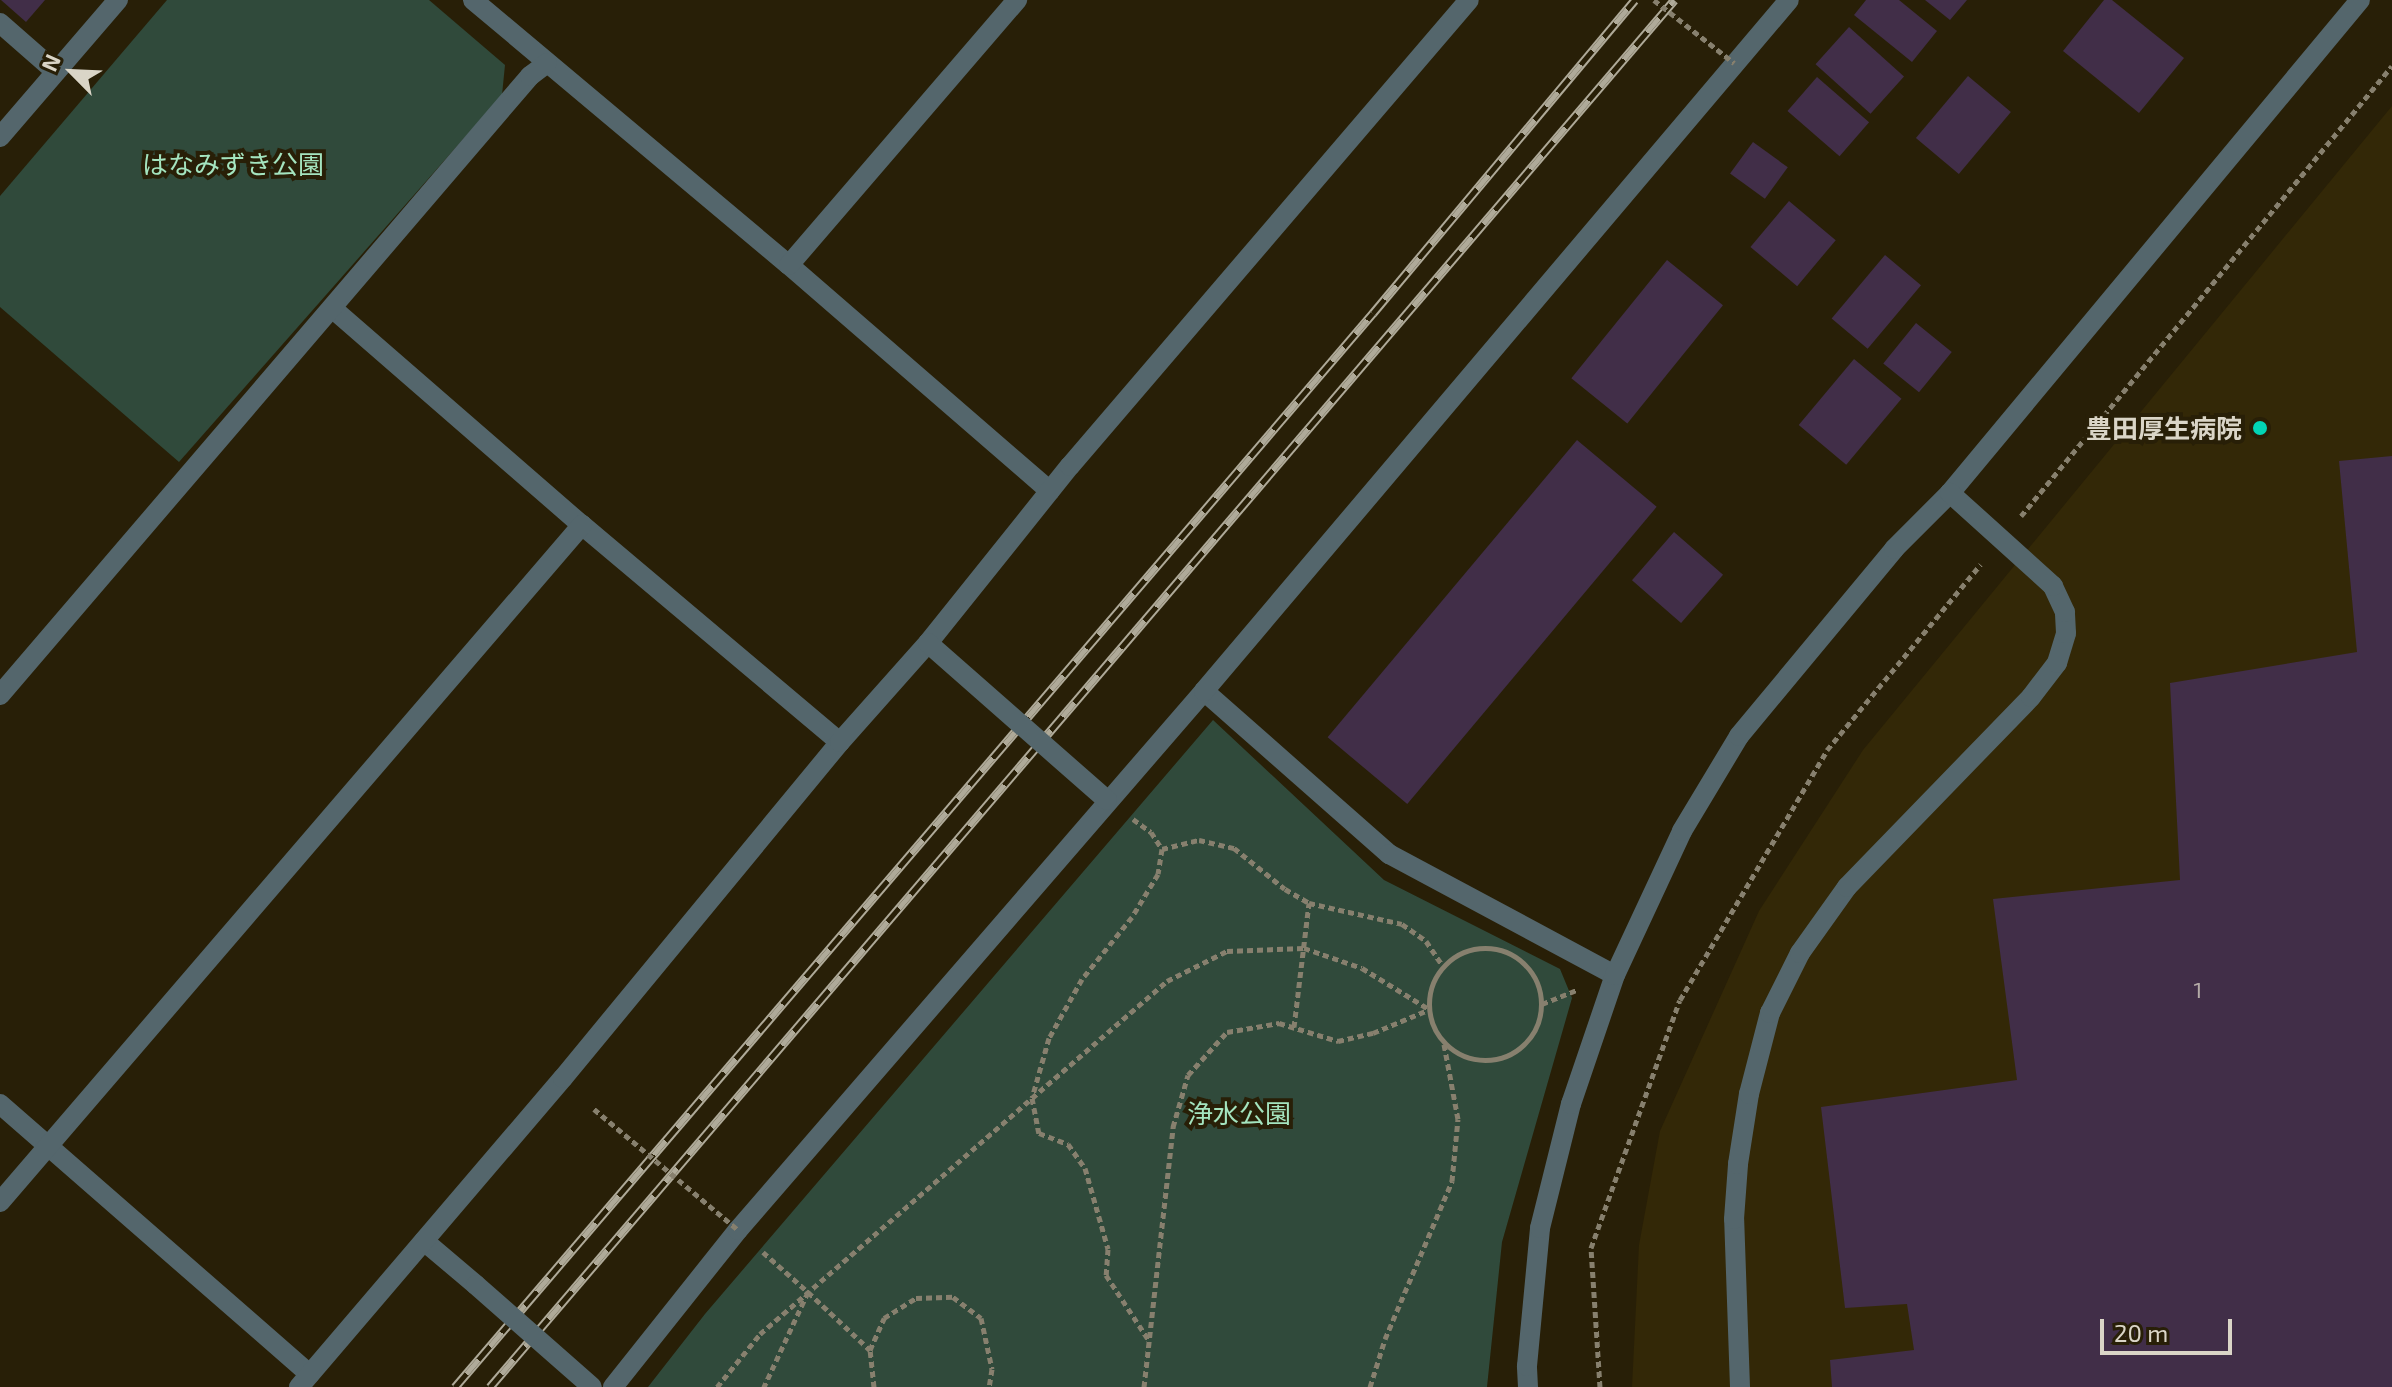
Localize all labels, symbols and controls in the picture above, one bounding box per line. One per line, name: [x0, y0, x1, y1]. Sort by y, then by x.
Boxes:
north arrow: [32, 32, 112, 112]
text: N: [35, 50, 65, 75]
park label: はなみずき公園: [142, 148, 324, 180]
place label: 豊田厚生病院: [2086, 412, 2242, 444]
marker: 豊田厚生病院: [2249, 417, 2271, 439]
house number: 1: [2194, 977, 2202, 1003]
park label: 浄水公園: [1187, 1097, 1291, 1129]
scale bar: [2104, 1303, 2236, 1353]
text: 20 m: [2114, 1318, 2168, 1347]

